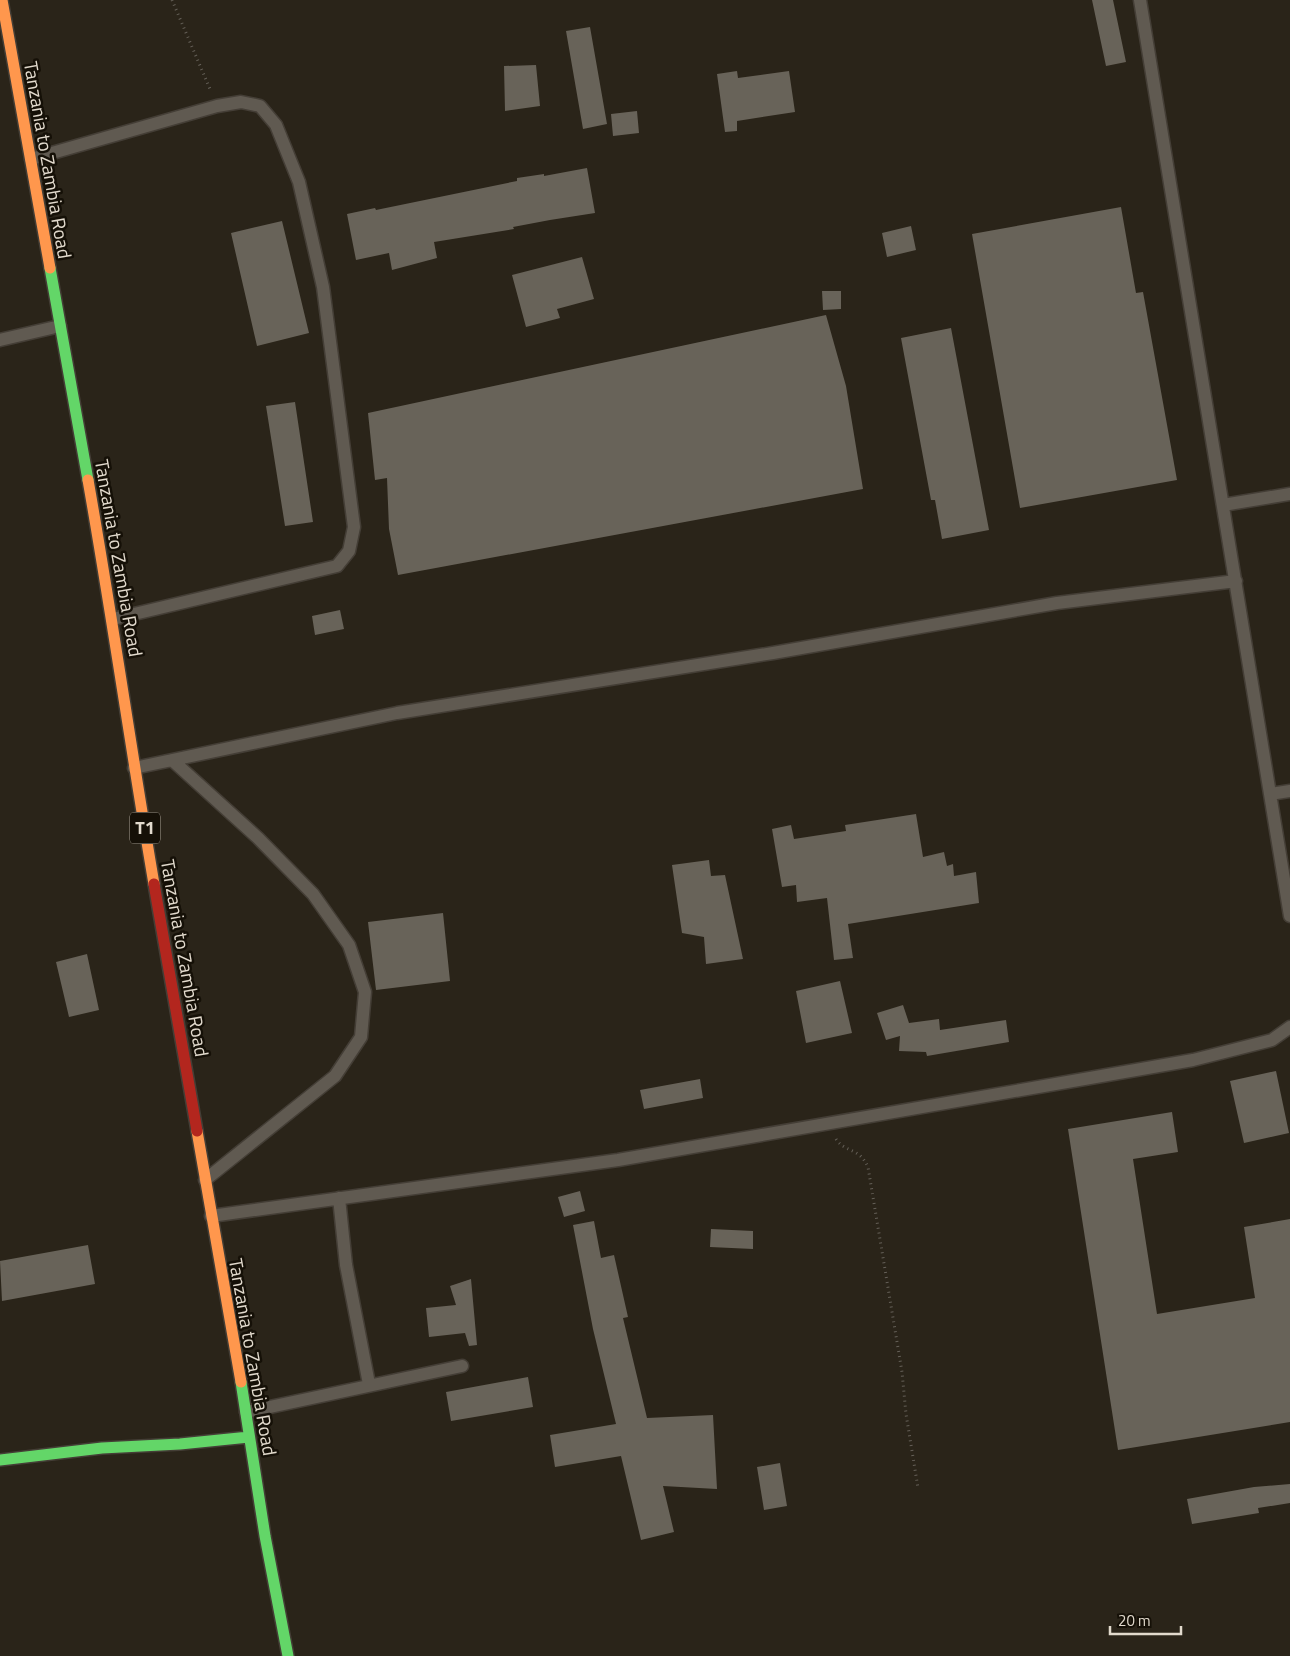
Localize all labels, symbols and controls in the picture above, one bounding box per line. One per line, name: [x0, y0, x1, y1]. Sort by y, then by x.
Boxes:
street label: Tanzania to Zambia Road: [17, 59, 80, 261]
street label: Tanzania to Zambia Road: [88, 457, 151, 659]
road number: T1: [130, 812, 160, 844]
street label: Tanzania to Zambia Road: [154, 857, 217, 1059]
street label: Tanzania to Zambia Road: [222, 1256, 285, 1458]
scale bar: [1110, 1604, 1181, 1636]
text: 20 m: [1118, 1609, 1151, 1632]

